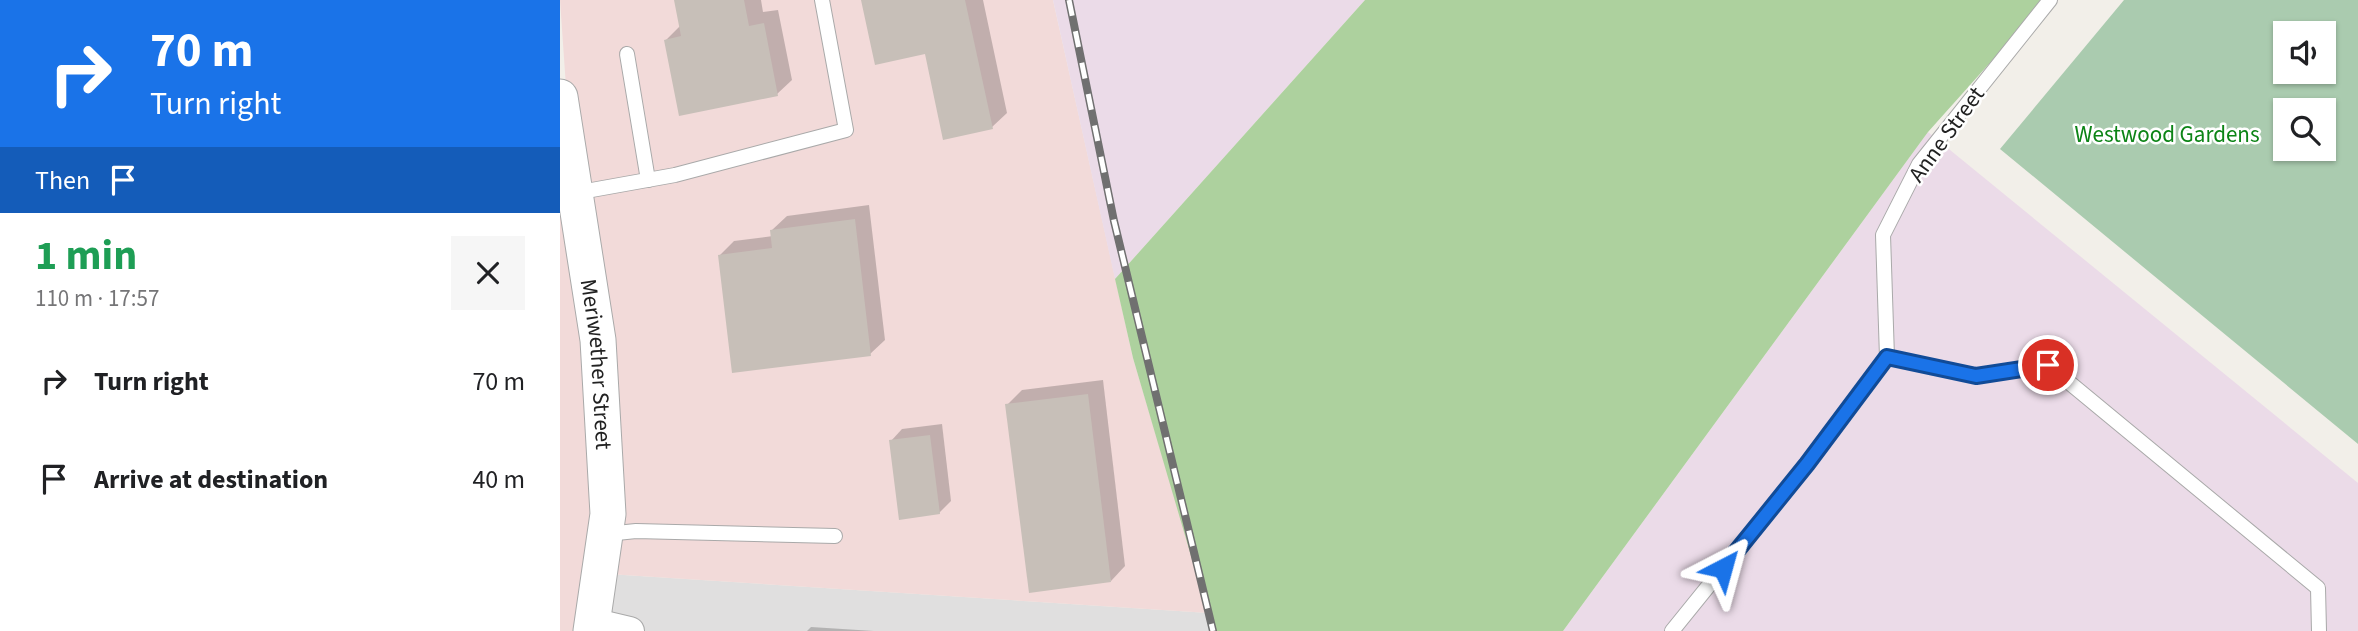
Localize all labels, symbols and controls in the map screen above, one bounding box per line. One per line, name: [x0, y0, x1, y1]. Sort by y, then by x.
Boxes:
text: 70 m: [150, 16, 254, 86]
map controls: [2273, 21, 2336, 161]
button: sound: [2273, 21, 2336, 84]
icon: right: [35, 28, 126, 119]
street label: Anne Street: [1900, 79, 1993, 189]
text: Turn right: [150, 81, 281, 127]
button: search: [2273, 98, 2336, 161]
park label: Westwood Gardens: [2074, 118, 2260, 151]
icon: arrive: [104, 161, 142, 199]
text: Then: [35, 162, 90, 199]
text: 1 min: [35, 226, 137, 286]
button: close: [451, 236, 525, 310]
street label: Meriwether Street: [572, 277, 620, 451]
text: 110 m · 17:57: [35, 282, 159, 315]
pin: [2018, 335, 2078, 395]
icon: arrive: [2029, 346, 2067, 384]
icon: right: [35, 362, 73, 400]
text: Turn right: [94, 363, 209, 400]
text: 70 m: [472, 363, 525, 400]
icon: arrive: [35, 460, 73, 498]
text: Arrive at destination: [94, 461, 328, 498]
text: 40 m: [472, 461, 525, 498]
position arrow: [1686, 531, 1760, 605]

